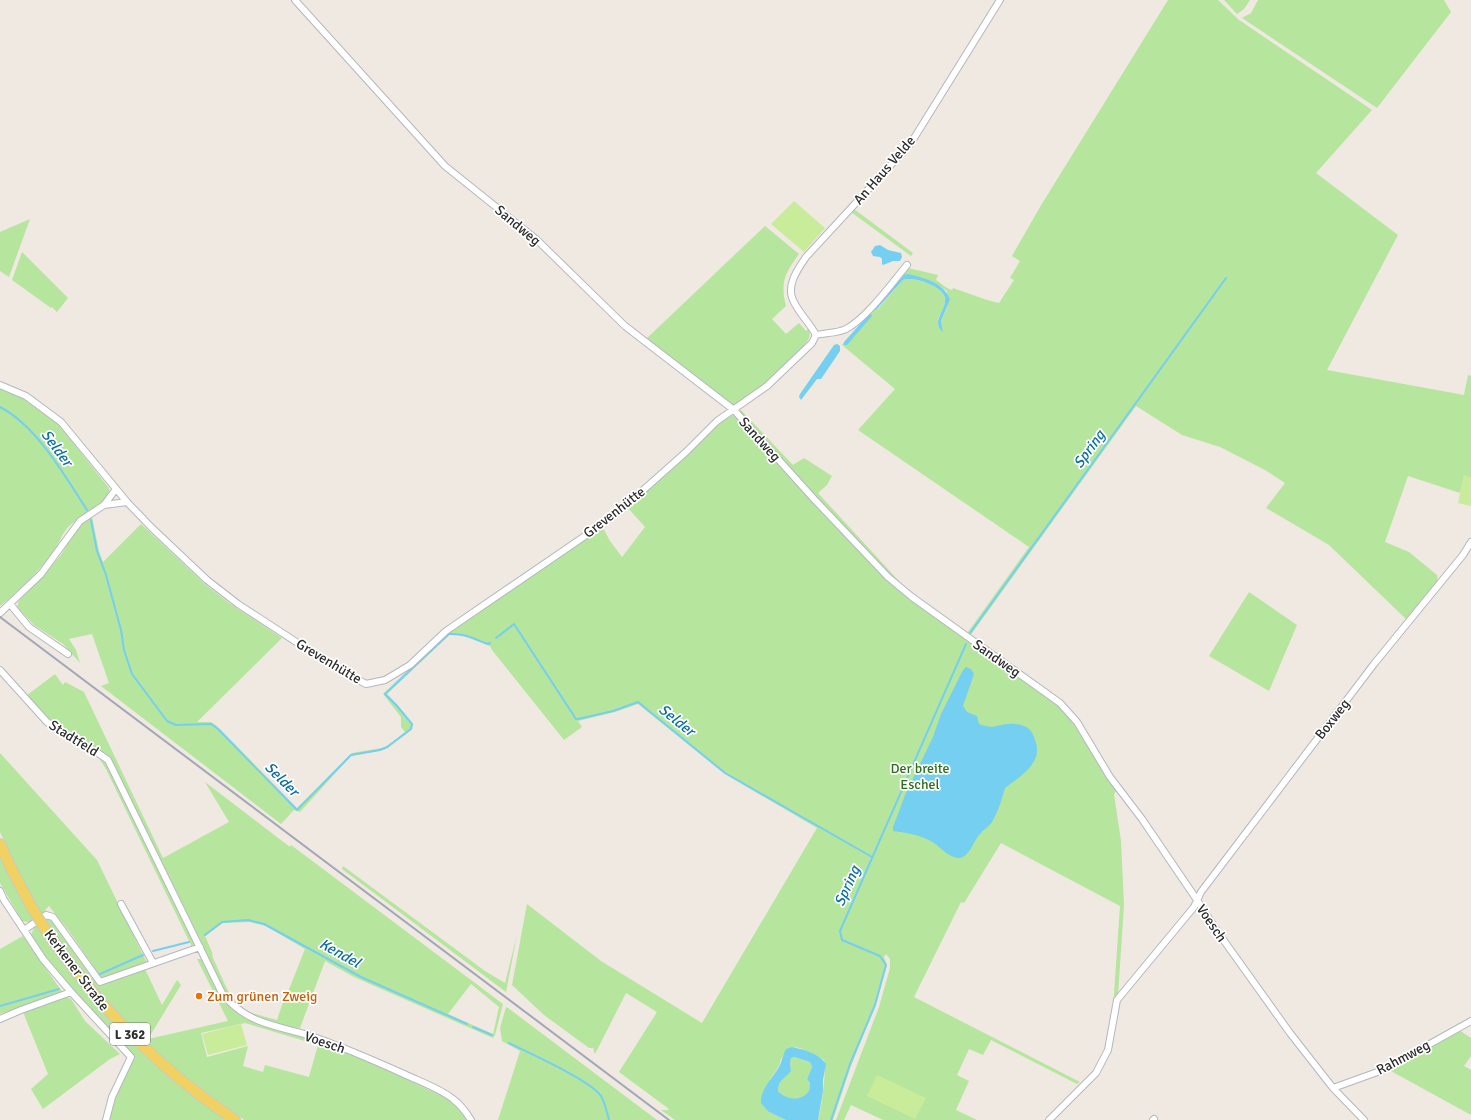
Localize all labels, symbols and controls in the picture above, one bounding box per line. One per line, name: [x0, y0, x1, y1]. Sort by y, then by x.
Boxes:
street label: An Haus Velde: [850, 132, 919, 208]
street label: Sandweg: [491, 201, 544, 249]
street label: Sandweg: [735, 413, 784, 465]
water label: Selder: [37, 426, 78, 472]
water label: Spring: [1069, 426, 1109, 471]
street label: Grevenhütte: [580, 483, 649, 542]
street label: Grevenhütte: [293, 635, 365, 688]
street label: Sandweg: [970, 636, 1024, 681]
street label: Boxweg: [1311, 696, 1353, 743]
water label: Selder: [655, 700, 701, 741]
street label: Stadtfeld: [46, 717, 102, 760]
water label: Selder: [261, 758, 305, 802]
park label: Der breite Eschel: [890, 760, 950, 793]
water label: Spring: [830, 862, 864, 909]
street label: Voesch: [1193, 901, 1230, 945]
street label: Kerkener Straße: [40, 926, 113, 1014]
water label: Kendel: [316, 934, 365, 972]
place label: Zum grünen Zweig: [207, 988, 317, 1005]
marker: Zum grünen Zweig: [194, 991, 204, 1001]
road number: L 362: [110, 1023, 150, 1045]
street label: Voesch: [302, 1028, 347, 1057]
street label: Rahmweg: [1374, 1036, 1433, 1079]

